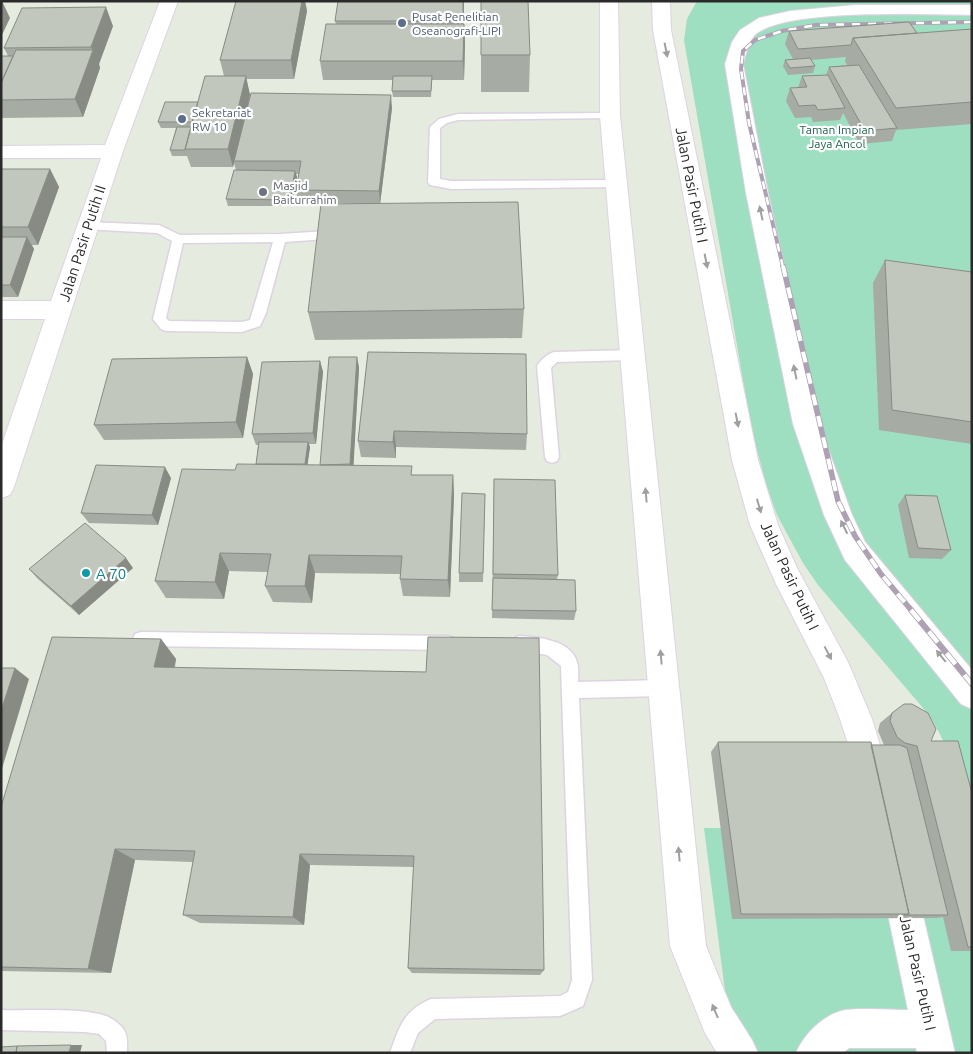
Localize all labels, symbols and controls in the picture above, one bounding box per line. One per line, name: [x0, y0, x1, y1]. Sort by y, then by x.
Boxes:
place label: Pusat Penelitian Oseanografi-LIPI: [412, 10, 501, 37]
marker: Pusat Penelitian Oseanografi-LIPI: [396, 17, 408, 29]
one-way arrow: [662, 42, 670, 58]
place label: Sekretariat RW 10: [192, 106, 252, 133]
marker: Sekretariat RW 10: [176, 113, 188, 125]
park label: Taman Impian Jaya Ancol: [800, 123, 874, 150]
street label: Jalan Pasir Putih I: [672, 126, 712, 244]
place label: Masjid Baiturrahim: [273, 179, 337, 206]
street label: Jalan Pasir Putih II: [55, 183, 109, 303]
marker: Masjid Baiturrahim: [257, 186, 269, 198]
one-way arrow: [757, 206, 765, 221]
one-way arrow: [703, 253, 711, 269]
one-way arrow: [791, 365, 799, 380]
one-way arrow: [734, 413, 742, 429]
one-way arrow: [642, 487, 650, 503]
one-way arrow: [755, 499, 763, 514]
street label: Jalan Pasir Putih I: [757, 519, 823, 633]
one-way arrow: [840, 520, 848, 534]
place label: A 70: [96, 565, 126, 582]
marker: A 70: [80, 567, 92, 579]
one-way arrow: [824, 646, 832, 660]
one-way arrow: [657, 649, 665, 665]
one-way arrow: [936, 650, 947, 663]
one-way arrow: [675, 846, 683, 862]
street label: Jalan Pasir Putih I: [897, 914, 939, 1032]
one-way arrow: [710, 1003, 718, 1018]

